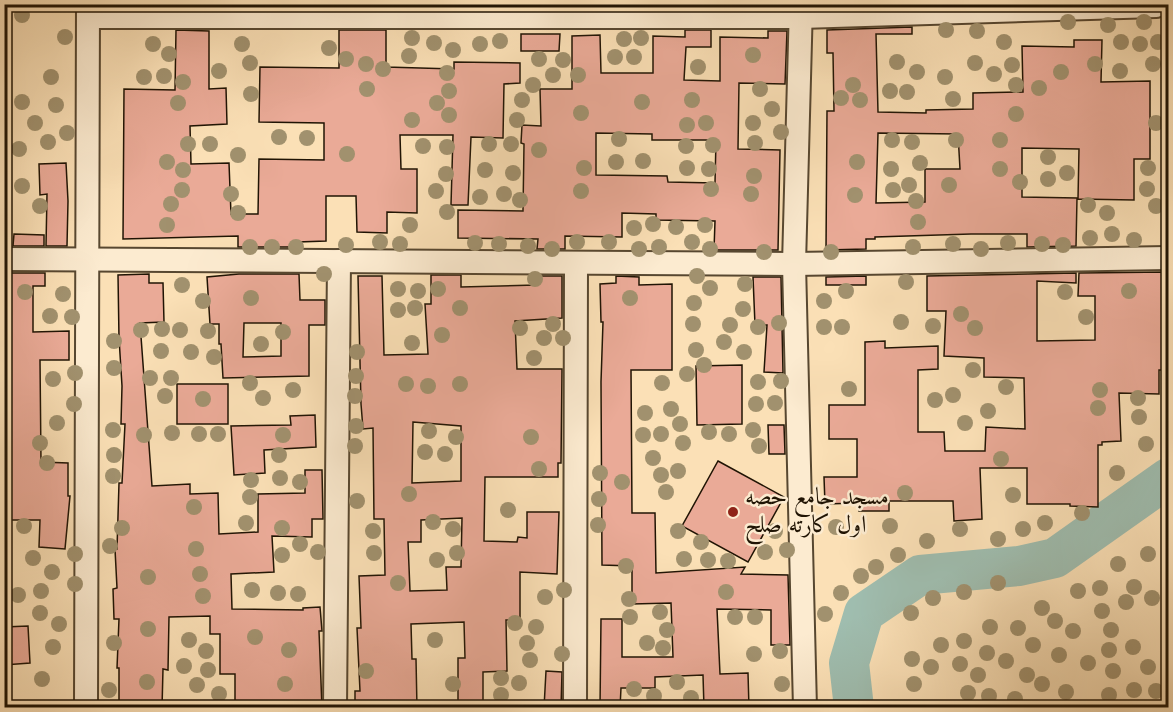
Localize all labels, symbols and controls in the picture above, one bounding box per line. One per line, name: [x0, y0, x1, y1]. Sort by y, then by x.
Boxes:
place label: مسجد جامع حصه اول کارته صلح: [745, 486, 889, 545]
marker: مسجد جامع حصه اول کارته صلح: [726, 505, 740, 519]

